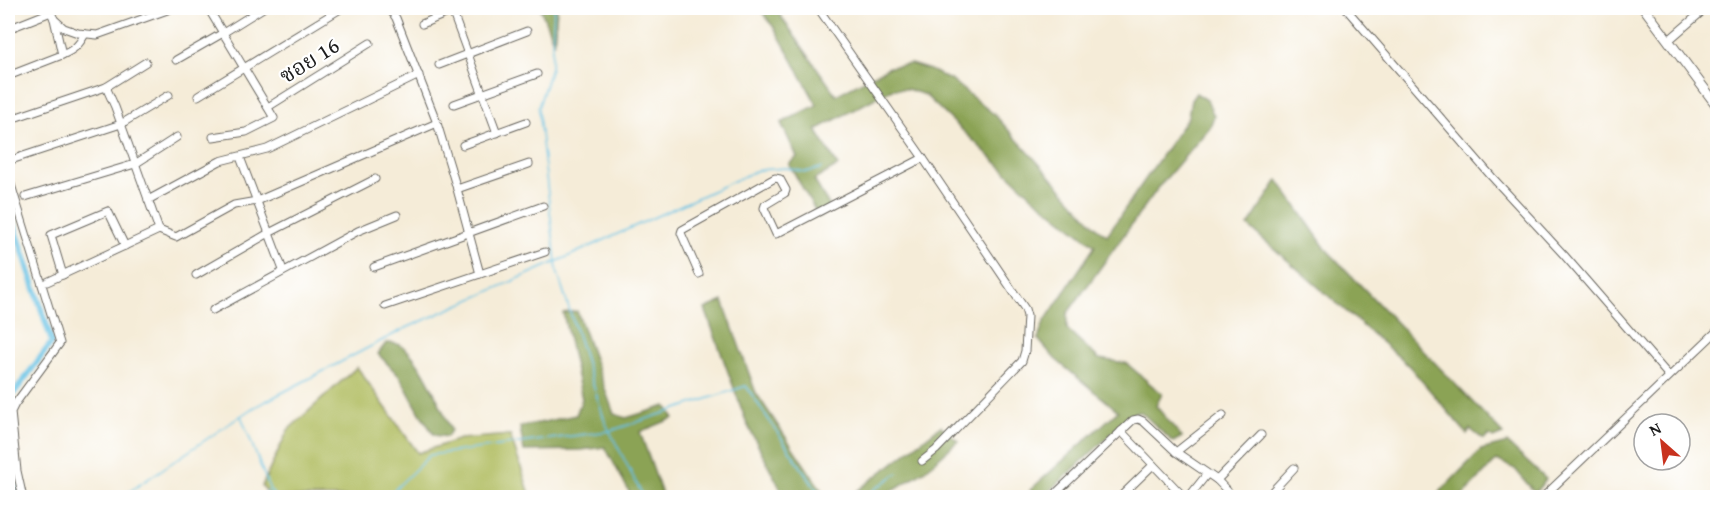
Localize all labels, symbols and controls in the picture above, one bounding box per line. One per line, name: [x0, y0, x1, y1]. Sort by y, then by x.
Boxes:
street label: ซอย 16: [273, 29, 345, 91]
north arrow: [1632, 412, 1692, 472]
text: N: [1645, 416, 1666, 442]

